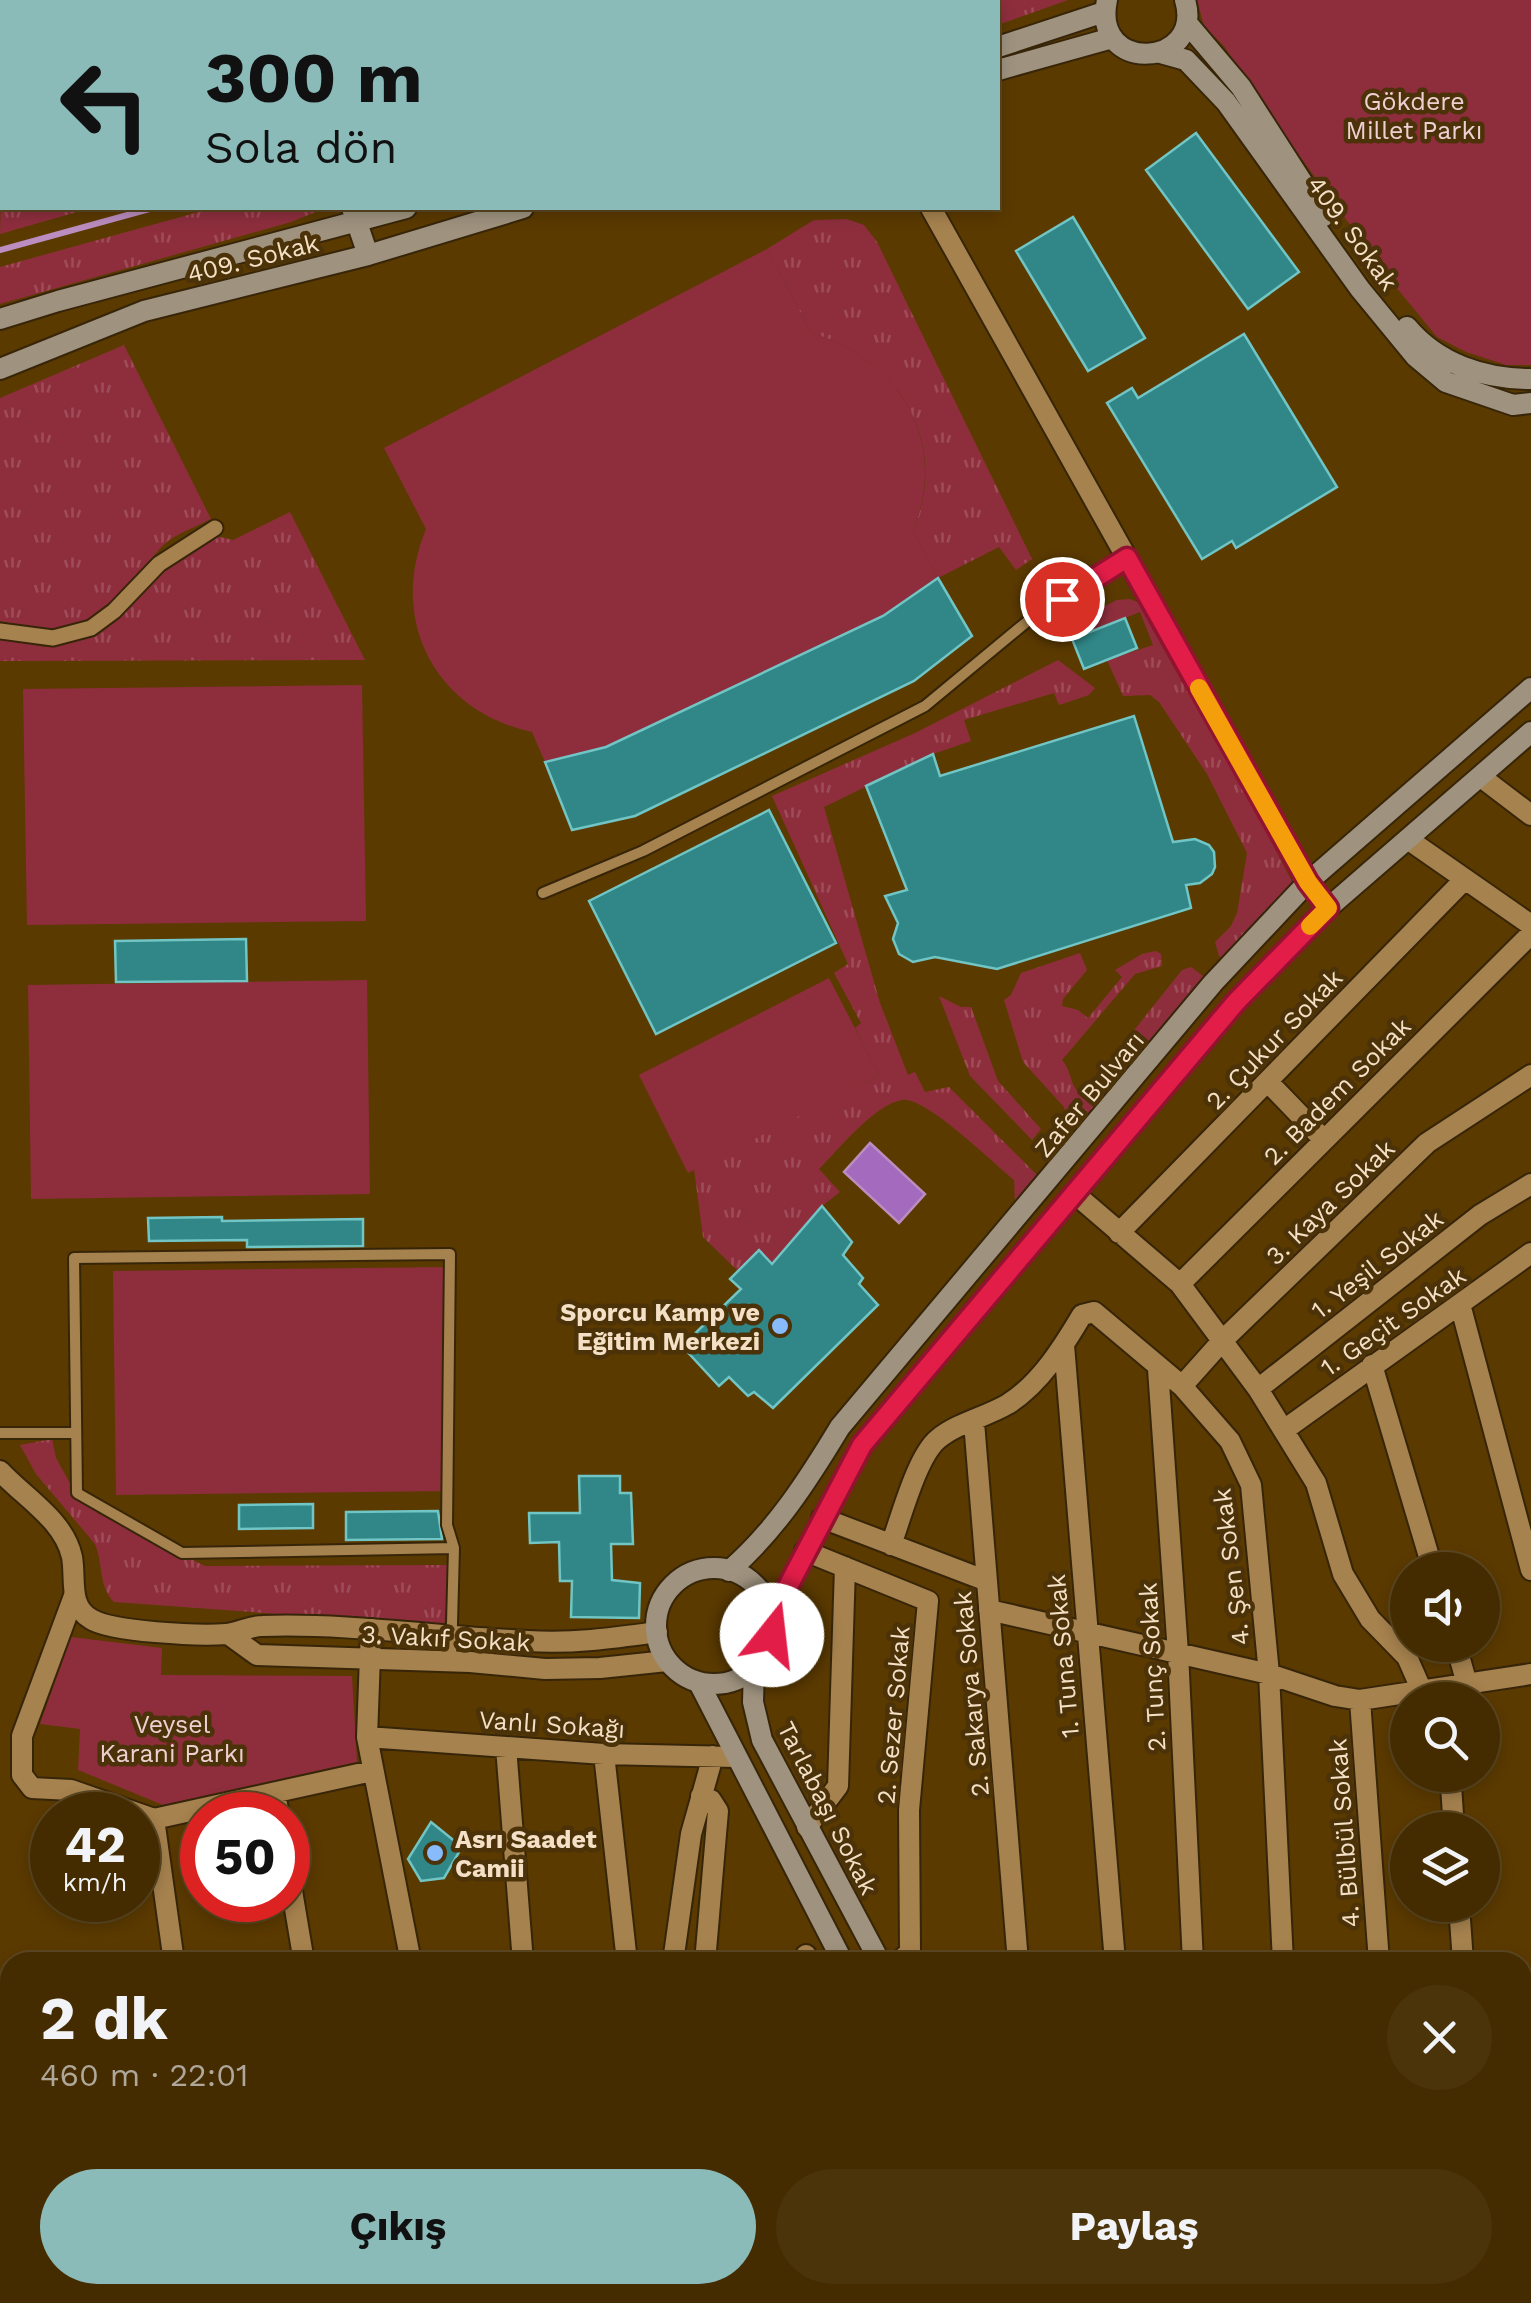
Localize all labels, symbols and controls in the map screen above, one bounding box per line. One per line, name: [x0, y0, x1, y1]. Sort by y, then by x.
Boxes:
text: 300 m: [205, 37, 423, 119]
icon: left: [40, 40, 170, 170]
park label: Gökdere Millet Parkı: [1346, 87, 1482, 145]
text: Sola dön: [205, 121, 397, 174]
street label: 409. Sokak: [1301, 170, 1404, 296]
street label: 409. Sokak: [184, 228, 322, 289]
pin: [1020, 557, 1105, 642]
icon: arrive: [1035, 572, 1090, 627]
street label: 2. Çukur Sokak: [1200, 963, 1348, 1115]
street label: 2. Badem Sokak: [1258, 1012, 1417, 1171]
street label: Zafer Bulvarı: [1029, 1026, 1150, 1163]
street label: 3. Kaya Sokak: [1260, 1134, 1401, 1271]
street label: 1. Yeşil Sokak: [1306, 1204, 1449, 1325]
street label: 1. Geçit Sokak: [1315, 1261, 1471, 1382]
place label: Sporcu Kamp ve Eğitim Merkezi: [560, 1298, 760, 1356]
marker: Sporcu Kamp ve Eğitim Merkezi: [769, 1315, 791, 1337]
street label: 4. Şen Sokak: [1207, 1487, 1256, 1647]
map controls: [1390, 1552, 1500, 1922]
button: sound: [1390, 1552, 1500, 1662]
street label: 1. Tuna Sokak: [1042, 1573, 1085, 1739]
street label: 2. Tunç Sokak: [1134, 1582, 1171, 1752]
position arrow: [720, 1583, 824, 1687]
street label: 2. Sakarya Sokak: [948, 1590, 995, 1798]
street label: 3. Vakıf Sokak: [361, 1620, 531, 1657]
street label: 2. Sezer Sokak: [871, 1625, 916, 1806]
button: search: [1390, 1682, 1500, 1792]
street label: Vanlı Sokağı: [478, 1705, 626, 1744]
park label: Veysel Karani Parkı: [99, 1710, 245, 1768]
street label: Tarlabaşı Sokak: [771, 1717, 884, 1900]
street label: 4. Bülbül Sokak: [1323, 1738, 1366, 1928]
speed limit sign: 50: [180, 1792, 310, 1922]
button: layers: [1390, 1812, 1500, 1922]
text: 42: [64, 1815, 126, 1874]
place label: Asrı Saadet Camii: [455, 1825, 597, 1883]
marker: Asrı Saadet Camii: [424, 1842, 446, 1864]
text: km/h: [63, 1868, 127, 1897]
text: 2 dk: [40, 1983, 168, 2054]
button: close: [1387, 1985, 1492, 2090]
text: 460 m · 22:01: [40, 2056, 249, 2094]
button: Çıkış: [40, 2169, 756, 2284]
button: Paylaş: [776, 2169, 1492, 2284]

